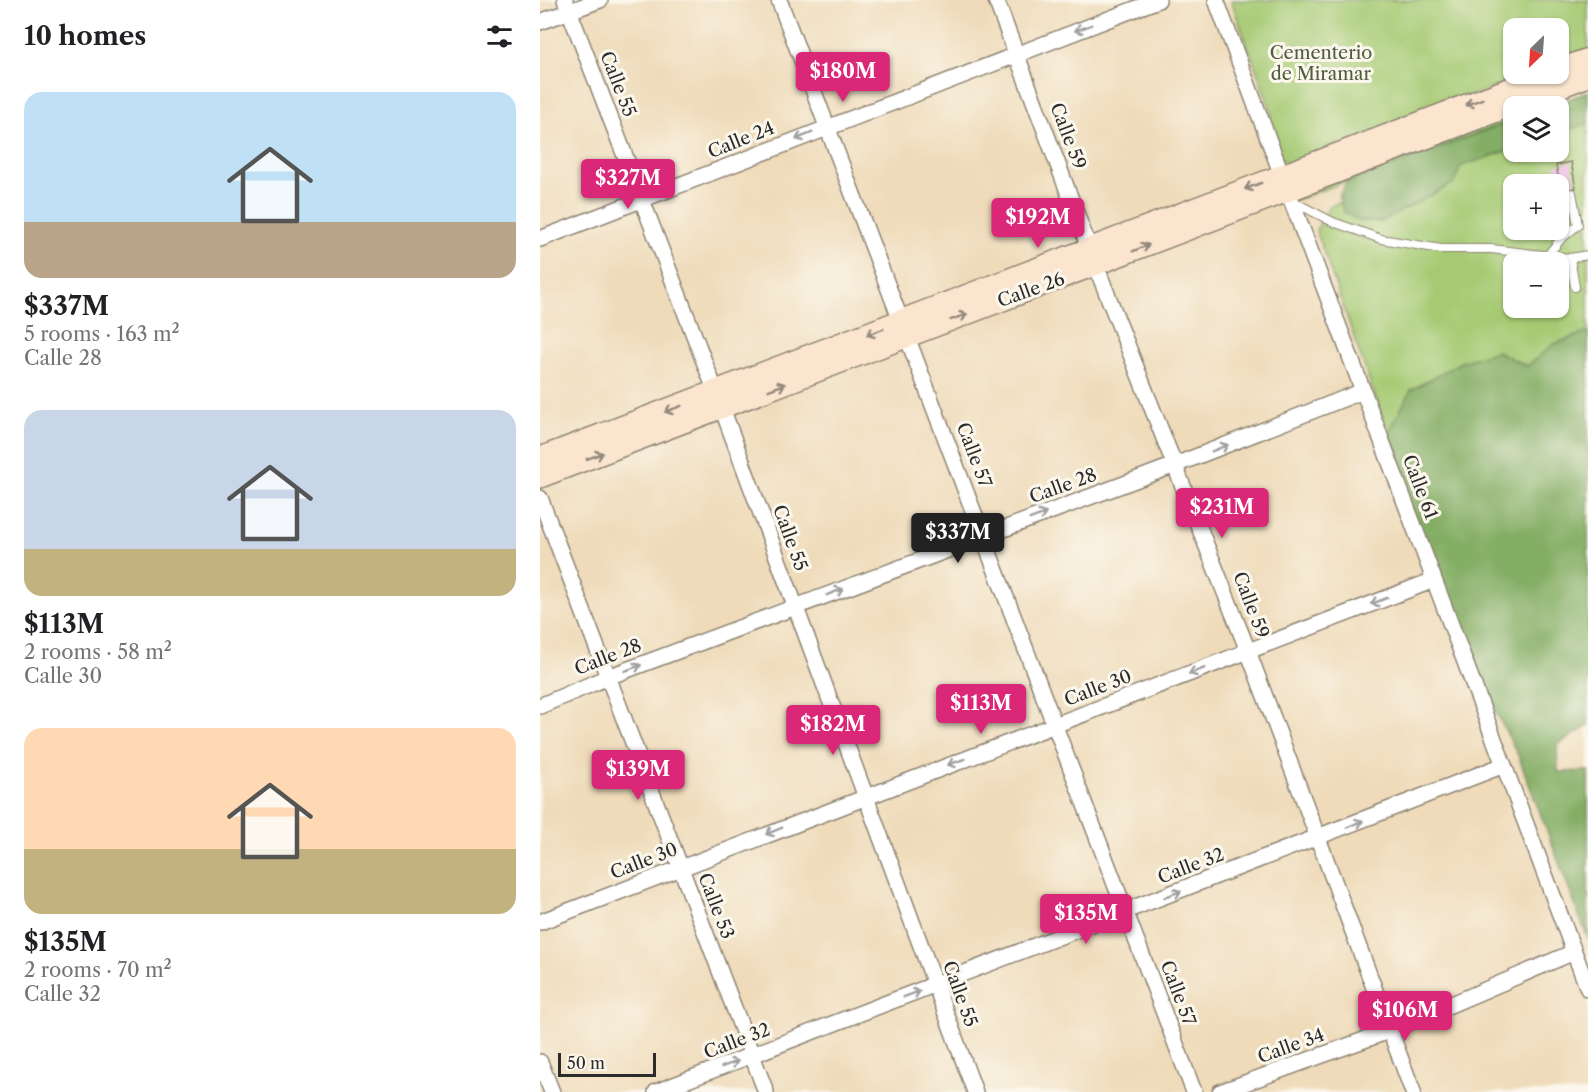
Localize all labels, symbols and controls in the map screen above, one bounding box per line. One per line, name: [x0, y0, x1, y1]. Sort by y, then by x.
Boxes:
north arrow: [1503, 18, 1569, 84]
map controls: [1503, 18, 1569, 318]
text: 10 homes: [24, 20, 146, 52]
icon: filters: [483, 20, 516, 53]
one-way arrow: [1075, 24, 1093, 35]
park label: Cementerio de Miramar: [1270, 42, 1372, 85]
street label: Calle 55: [595, 48, 641, 120]
pin: $180M: [801, 52, 885, 103]
text: $180M: [810, 59, 876, 83]
button: layers: [1503, 96, 1569, 162]
one-way arrow: [1465, 97, 1484, 108]
street label: Calle 59: [1045, 100, 1091, 172]
street label: Calle 24: [705, 117, 777, 163]
icon: home: [216, 131, 324, 239]
one-way arrow: [795, 131, 813, 142]
pin: $327M: [586, 159, 670, 210]
text: $327M: [595, 166, 661, 190]
button: +: [1503, 174, 1569, 240]
one-way arrow: [1244, 181, 1262, 192]
pin: $192M: [996, 198, 1080, 249]
text: $192M: [1005, 205, 1071, 229]
one-way arrow: [1132, 242, 1150, 253]
button: −: [1503, 252, 1569, 318]
street label: Calle 26: [994, 268, 1068, 312]
text: $337M: [24, 290, 109, 322]
one-way arrow: [949, 310, 968, 321]
text: 5 rooms · 163 m²: [24, 322, 180, 346]
one-way arrow: [866, 327, 885, 338]
text: Calle 28: [24, 346, 102, 370]
one-way arrow: [767, 381, 786, 392]
one-way arrow: [664, 404, 683, 415]
street label: Calle 57: [952, 420, 996, 491]
one-way arrow: [1210, 441, 1229, 452]
icon: home: [216, 449, 324, 557]
one-way arrow: [585, 450, 604, 461]
street label: Calle 61: [1398, 452, 1442, 523]
street label: Calle 28: [1026, 464, 1100, 508]
pin: $231M: [1180, 488, 1264, 539]
text: $231M: [1190, 495, 1254, 519]
street label: Calle 55: [768, 502, 812, 574]
one-way arrow: [1028, 510, 1046, 521]
pin: $337M: [916, 513, 1000, 564]
text: $337M: [925, 520, 991, 544]
street label: Calle 59: [1228, 569, 1274, 641]
one-way arrow: [825, 586, 844, 597]
one-way arrow: [1371, 596, 1389, 607]
text: $113M: [24, 608, 104, 640]
street label: Calle 28: [571, 634, 645, 680]
text: 2 rooms · 58 m²: [24, 640, 172, 664]
one-way arrow: [623, 662, 642, 673]
text: Calle 30: [24, 664, 102, 688]
street label: Calle 30: [1061, 665, 1135, 711]
one-way arrow: [1189, 666, 1207, 677]
pin: $113M: [939, 684, 1023, 735]
text: $113M: [950, 691, 1012, 715]
pin: $182M: [791, 705, 875, 756]
text: $182M: [800, 712, 866, 736]
pin: $139M: [596, 750, 680, 801]
text: $139M: [606, 757, 670, 781]
one-way arrow: [947, 757, 966, 768]
icon: home: [216, 767, 324, 875]
one-way arrow: [1345, 818, 1364, 829]
one-way arrow: [765, 827, 784, 838]
street label: Calle 30: [607, 838, 681, 884]
street label: Calle 32: [1155, 843, 1227, 889]
street label: Calle 53: [693, 870, 739, 942]
one-way arrow: [1163, 888, 1182, 899]
pin: $135M: [1044, 894, 1128, 945]
text: $135M: [1054, 901, 1118, 925]
text: $135M: [24, 926, 107, 958]
text: 2 rooms · 70 m²: [24, 958, 172, 982]
street label: Calle 55: [938, 958, 982, 1030]
street label: Calle 57: [1156, 958, 1200, 1029]
text: Calle 32: [24, 982, 101, 1006]
one-way arrow: [903, 988, 921, 999]
pin: $106M: [1363, 991, 1447, 1042]
text: $106M: [1372, 998, 1438, 1022]
street label: Calle 32: [701, 1018, 773, 1064]
street label: Calle 34: [1255, 1024, 1327, 1068]
scale bar: [558, 1050, 656, 1078]
text: 50 m: [567, 1053, 605, 1073]
one-way arrow: [720, 1058, 739, 1069]

